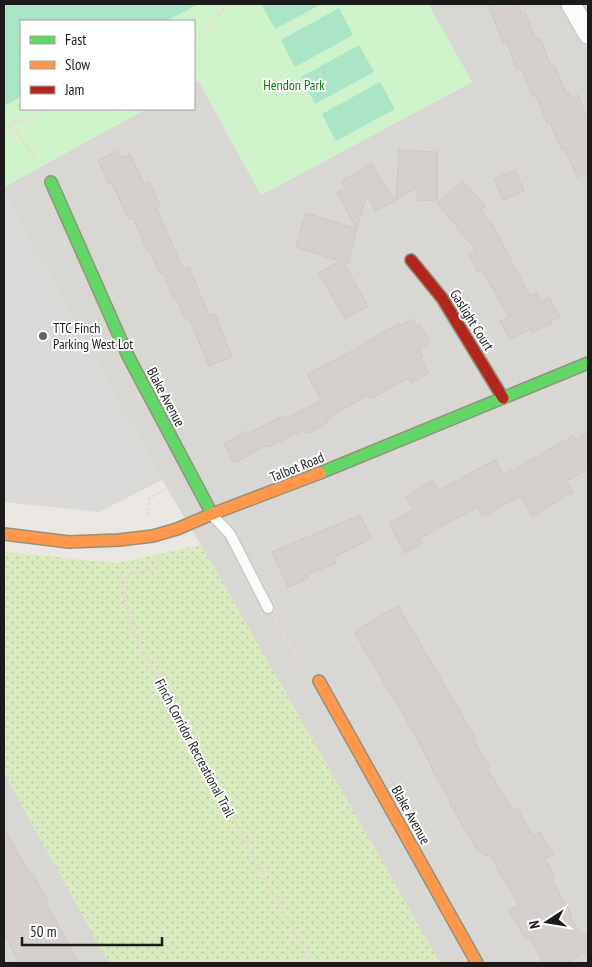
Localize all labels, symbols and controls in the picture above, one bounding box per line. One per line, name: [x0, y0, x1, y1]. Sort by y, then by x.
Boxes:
legend: [20, 20, 195, 110]
text: Fast: [65, 30, 86, 49]
text: Slow: [65, 55, 90, 74]
park label: Hendon Park: [263, 76, 325, 94]
text: Jam: [64, 80, 84, 99]
street label: Gaslight Court: [446, 286, 498, 354]
place label: TTC Finch Parking West Lot: [53, 319, 133, 353]
marker: TTC Finch Parking West Lot: [37, 330, 49, 342]
street label: Blake Avenue: [143, 364, 189, 430]
street label: Talbot Road: [267, 448, 327, 486]
street label: Finch Corridor Recreational Trail: [151, 676, 239, 821]
street label: Blake Avenue: [387, 782, 435, 848]
north arrow: [522, 897, 572, 947]
scale bar: [22, 914, 162, 946]
text: N: [525, 919, 544, 930]
text: 50 m: [30, 922, 56, 941]

